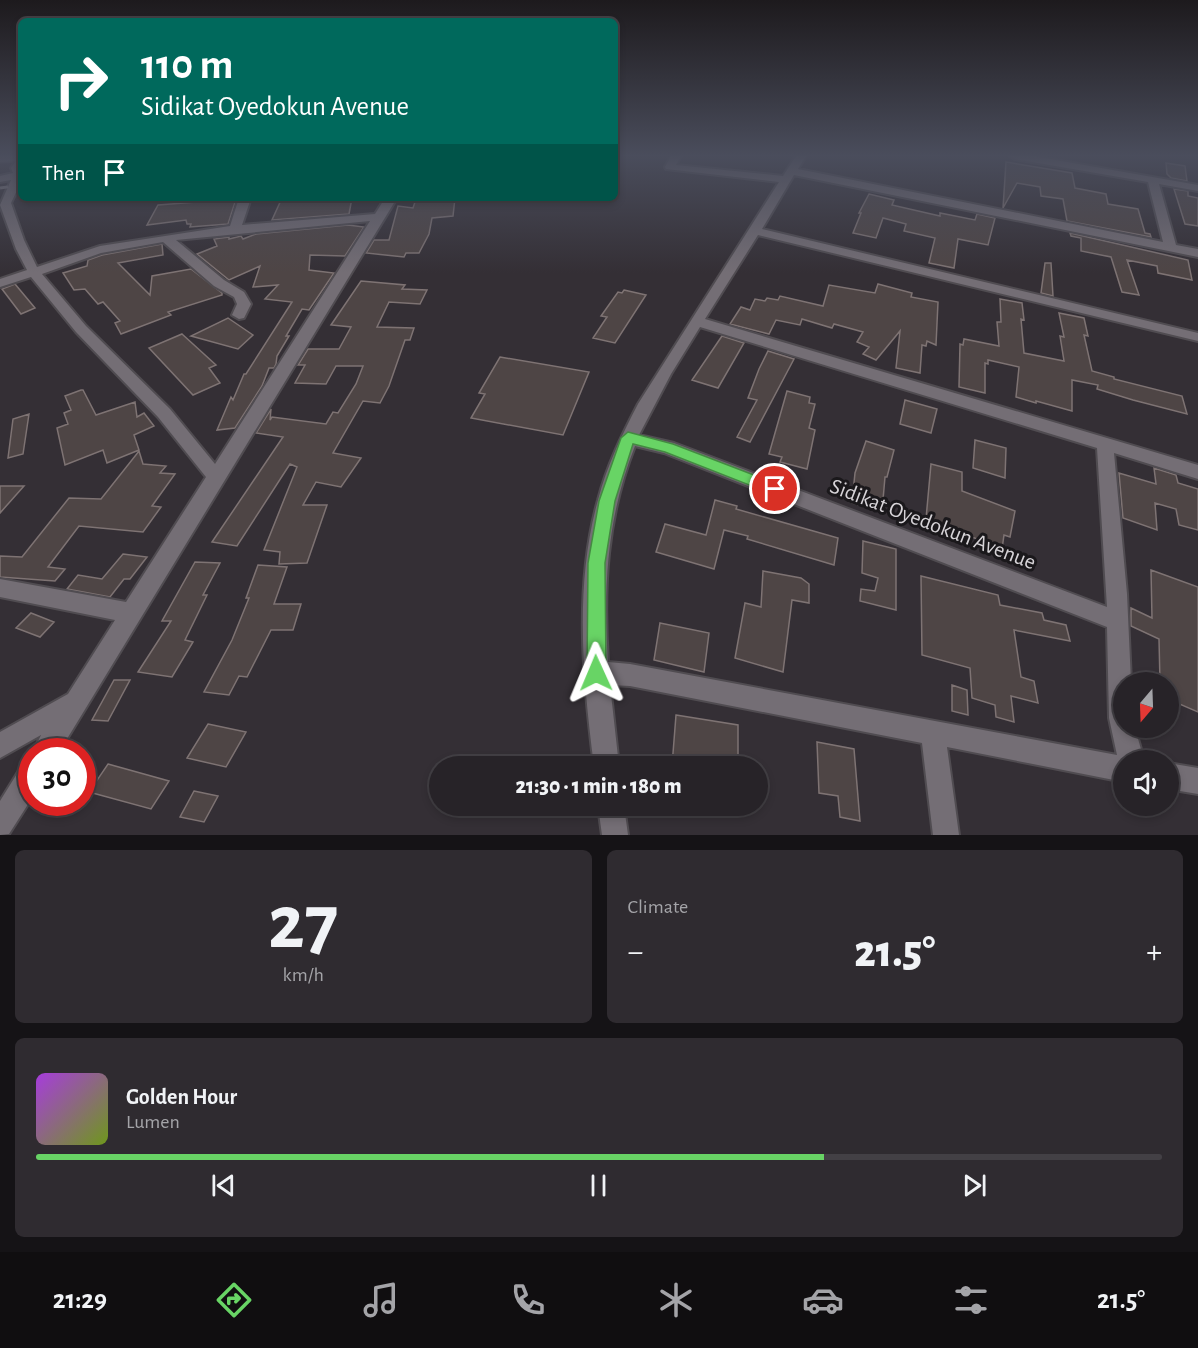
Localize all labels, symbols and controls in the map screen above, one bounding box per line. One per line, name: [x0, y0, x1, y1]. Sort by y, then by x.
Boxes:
icon: right: [42, 42, 120, 120]
text: 110 m: [141, 44, 233, 86]
text: Sidikat Oyedokun Avenue: [141, 93, 409, 120]
icon: arrive: [98, 156, 131, 189]
text: Then: [42, 162, 86, 184]
pin: [749, 463, 800, 514]
icon: arrive: [758, 472, 791, 505]
street label: Sidikat Oyedokun Avenue: [827, 475, 1039, 573]
position arrow: [564, 641, 628, 705]
north arrow: [1113, 672, 1179, 738]
map controls: [1113, 672, 1179, 816]
speed limit sign: 30: [18, 738, 96, 816]
button: sound: [1113, 750, 1179, 816]
text: 21:30 · 1 min · 180 m: [516, 775, 681, 797]
text: 27: [268, 885, 338, 963]
text: Climate: [628, 897, 688, 917]
text: 21.5°: [854, 930, 935, 975]
text: −: [628, 936, 643, 969]
text: +: [1146, 936, 1162, 969]
text: km/h: [283, 965, 324, 985]
text: Golden Hour: [126, 1086, 237, 1108]
text: Lumen: [126, 1112, 180, 1132]
icon: previous: [207, 1169, 240, 1202]
icon: pause: [582, 1169, 615, 1202]
icon: next: [958, 1169, 991, 1202]
icon: directions: [213, 1279, 255, 1321]
icon: music: [360, 1279, 402, 1321]
icon: phone: [507, 1279, 549, 1321]
icon: climate: [655, 1279, 697, 1321]
icon: car: [802, 1279, 844, 1321]
icon: filters: [950, 1279, 992, 1321]
text: 21:29: [53, 1286, 107, 1313]
text: 21.5°: [1097, 1286, 1145, 1313]

